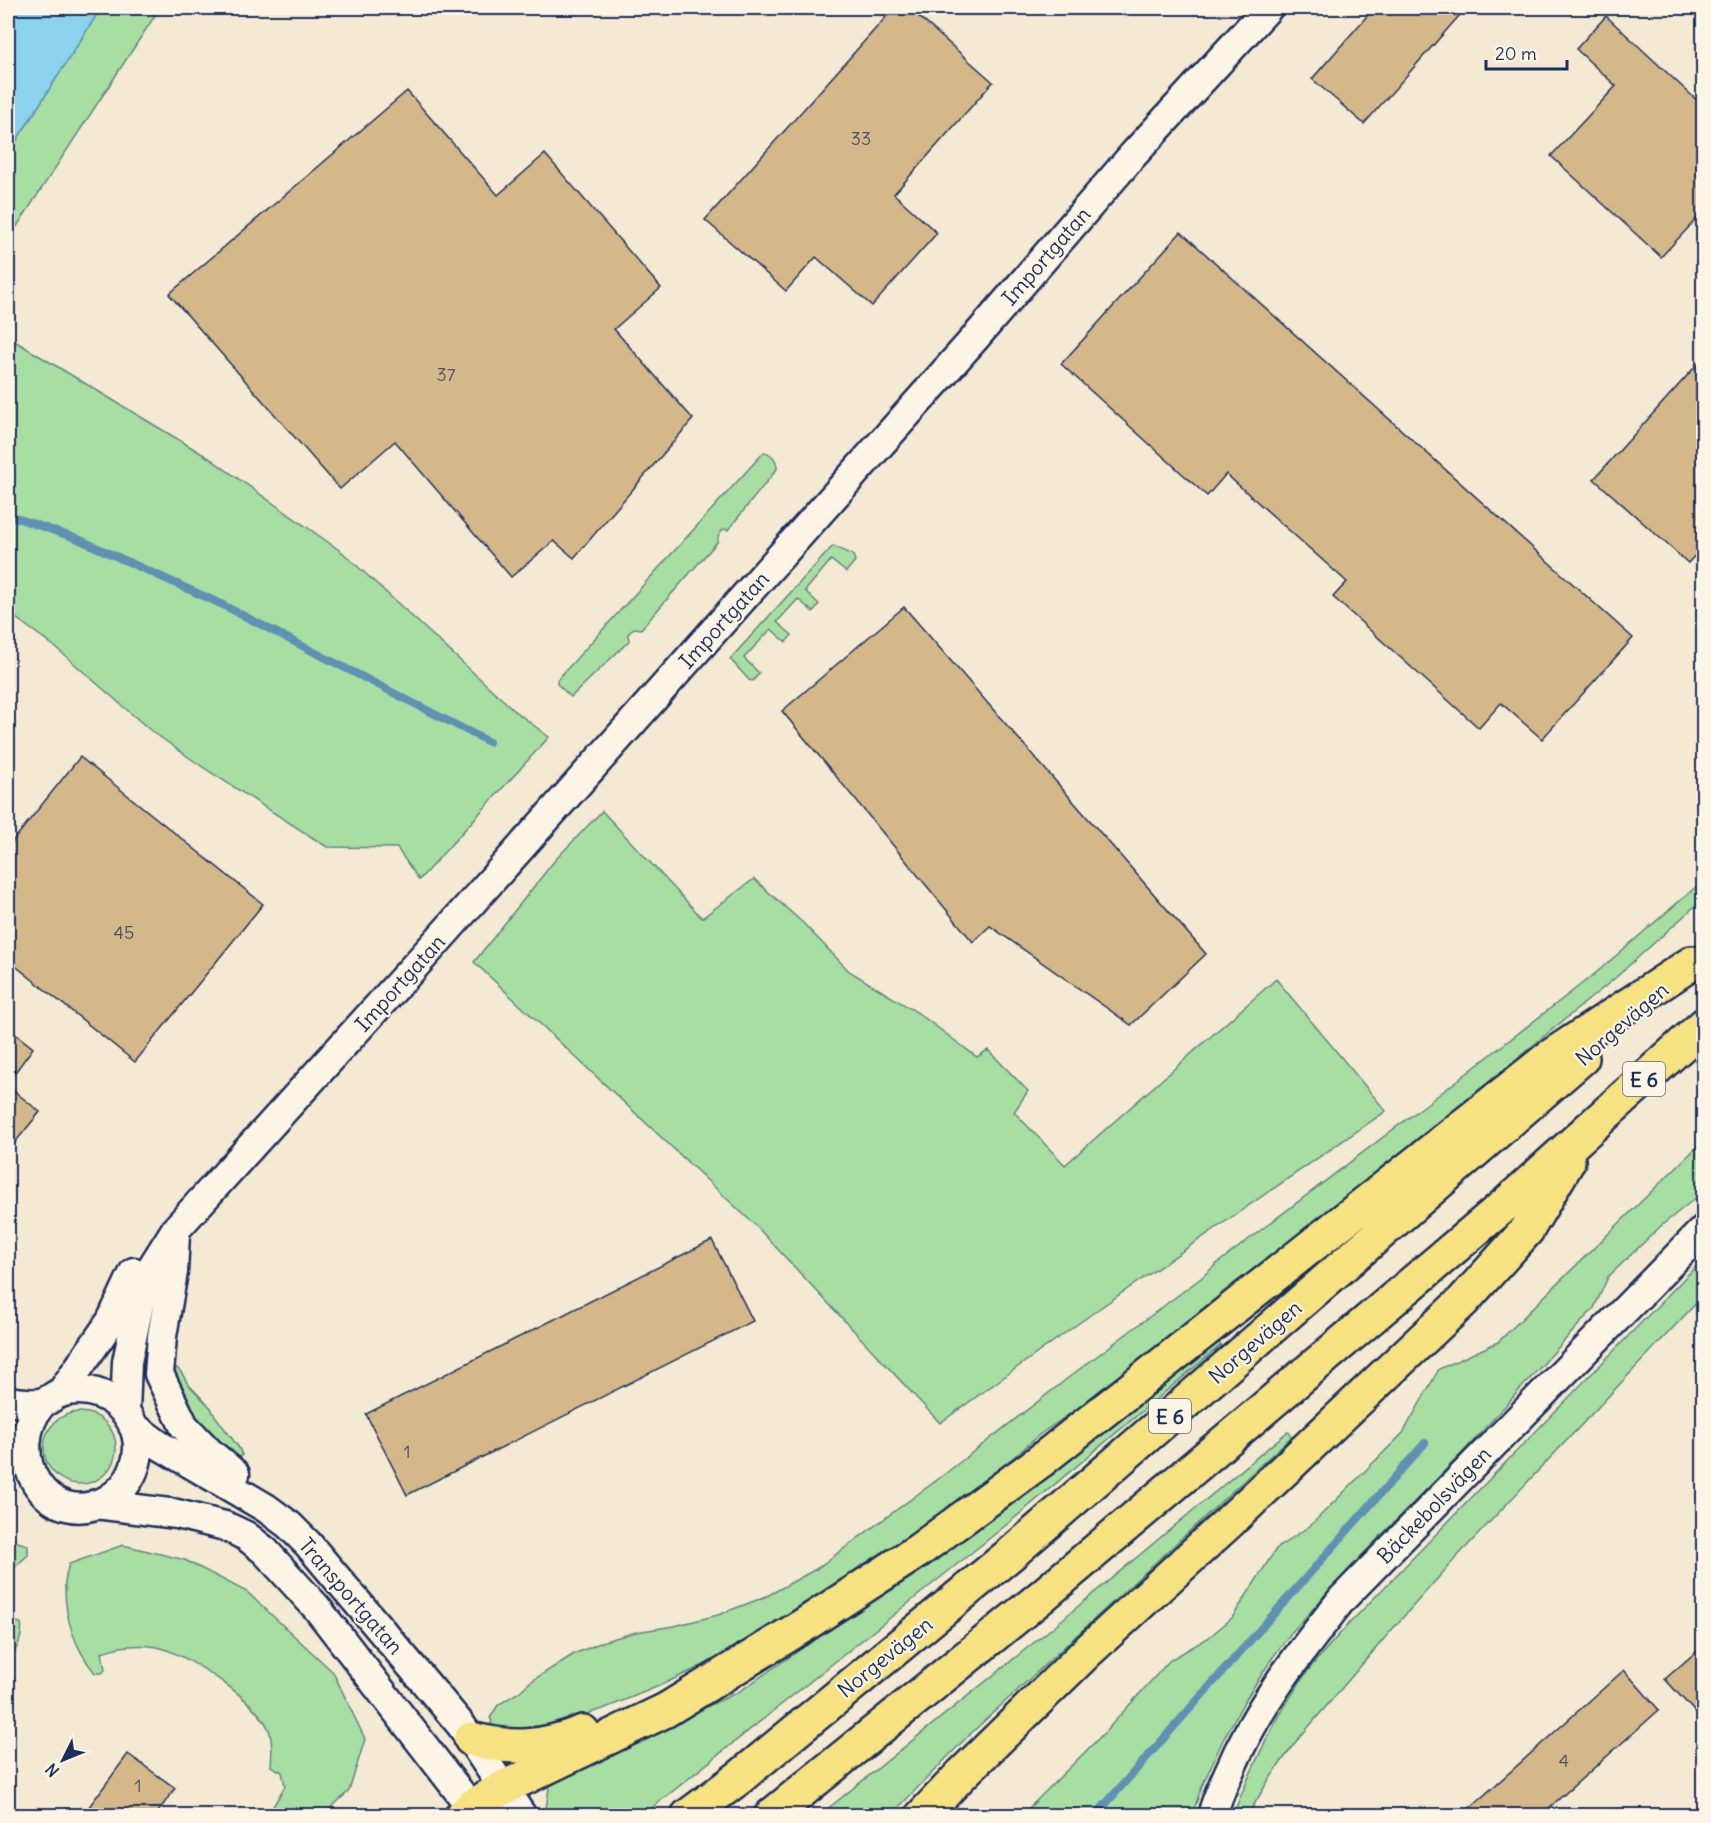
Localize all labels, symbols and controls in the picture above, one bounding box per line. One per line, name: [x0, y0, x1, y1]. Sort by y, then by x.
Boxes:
scale bar: [1486, 33, 1567, 71]
text: 20 m: [1495, 42, 1537, 65]
house number: 33: [851, 127, 871, 150]
street label: Importgatan: [996, 201, 1096, 311]
house number: 37: [436, 363, 456, 386]
street label: Importgatan: [673, 566, 775, 674]
house number: 45: [114, 921, 134, 944]
street label: Importgatan: [349, 929, 451, 1037]
street label: Norgevägen: [1570, 976, 1674, 1072]
road number: E 6: [1623, 1062, 1665, 1096]
street label: Norgevägen: [1203, 1294, 1307, 1390]
road number: E 6: [1149, 1399, 1191, 1433]
house number: 1: [403, 1440, 411, 1463]
street label: Bäckebolsvägen: [1371, 1441, 1497, 1569]
street label: Transportgatan: [293, 1532, 409, 1660]
street label: Norgevägen: [832, 1610, 938, 1704]
north arrow: [33, 1730, 93, 1790]
house number: 4: [1559, 1749, 1569, 1772]
text: N: [41, 1759, 63, 1781]
house number: 1: [134, 1774, 142, 1797]

